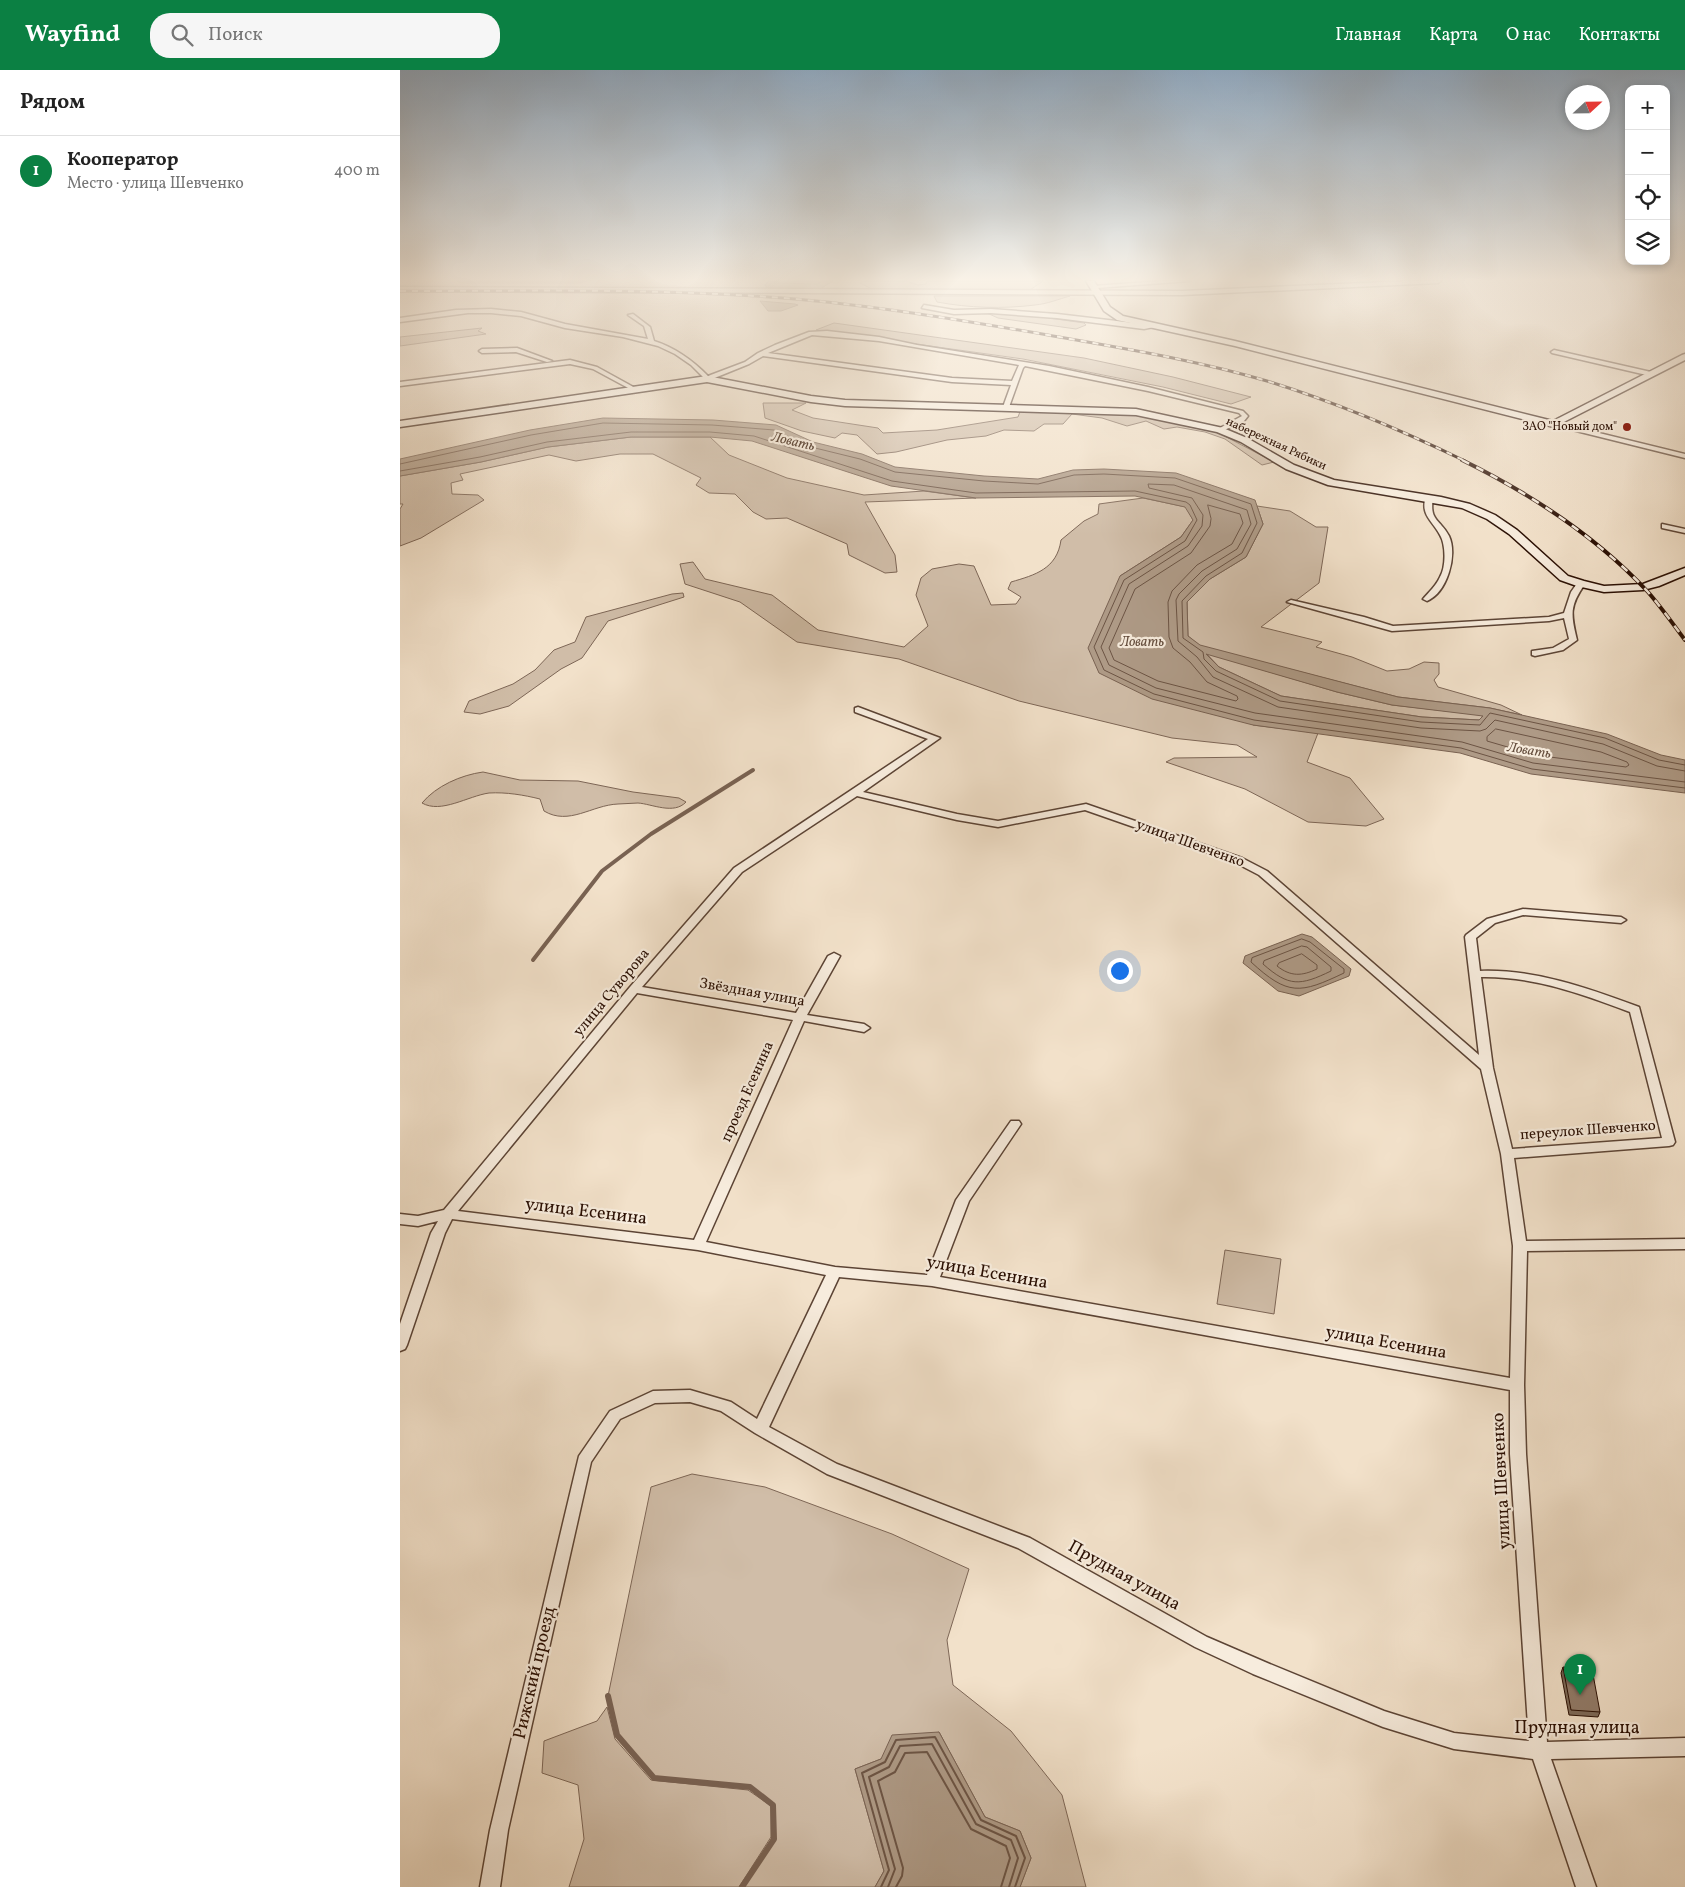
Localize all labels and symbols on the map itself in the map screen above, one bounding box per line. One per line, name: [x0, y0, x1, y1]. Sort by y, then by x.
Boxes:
north arrow: [1565, 85, 1610, 130]
street label: набережная Рябики: [1223, 414, 1329, 474]
place label: ЗАО "Новый дом": [1522, 419, 1617, 435]
marker: ЗАО "Новый дом": [1621, 421, 1633, 433]
water label: Ловать: [768, 428, 817, 456]
water label: Ловать: [1119, 633, 1164, 652]
water label: Ловать: [1505, 738, 1552, 764]
street label: улица Шевченко: [1133, 815, 1247, 873]
street label: улица Суворова: [569, 944, 655, 1042]
your location: [1107, 958, 1133, 984]
street label: Звёздная улица: [697, 973, 807, 1013]
street label: проезд Есенина: [716, 1038, 780, 1146]
street label: переулок Шевченко: [1520, 1116, 1656, 1146]
street label: улица Есенина: [523, 1192, 649, 1232]
street label: улица Есенина: [924, 1250, 1050, 1296]
street label: улица Есенина: [1323, 1320, 1449, 1366]
street label: улица Шевченко: [1486, 1412, 1518, 1550]
street label: Прудная улица: [1063, 1535, 1185, 1617]
street label: Рижский проезд: [508, 1604, 562, 1742]
pin: 1: [1564, 1654, 1596, 1695]
street label: Прудная улица: [1514, 1716, 1640, 1741]

